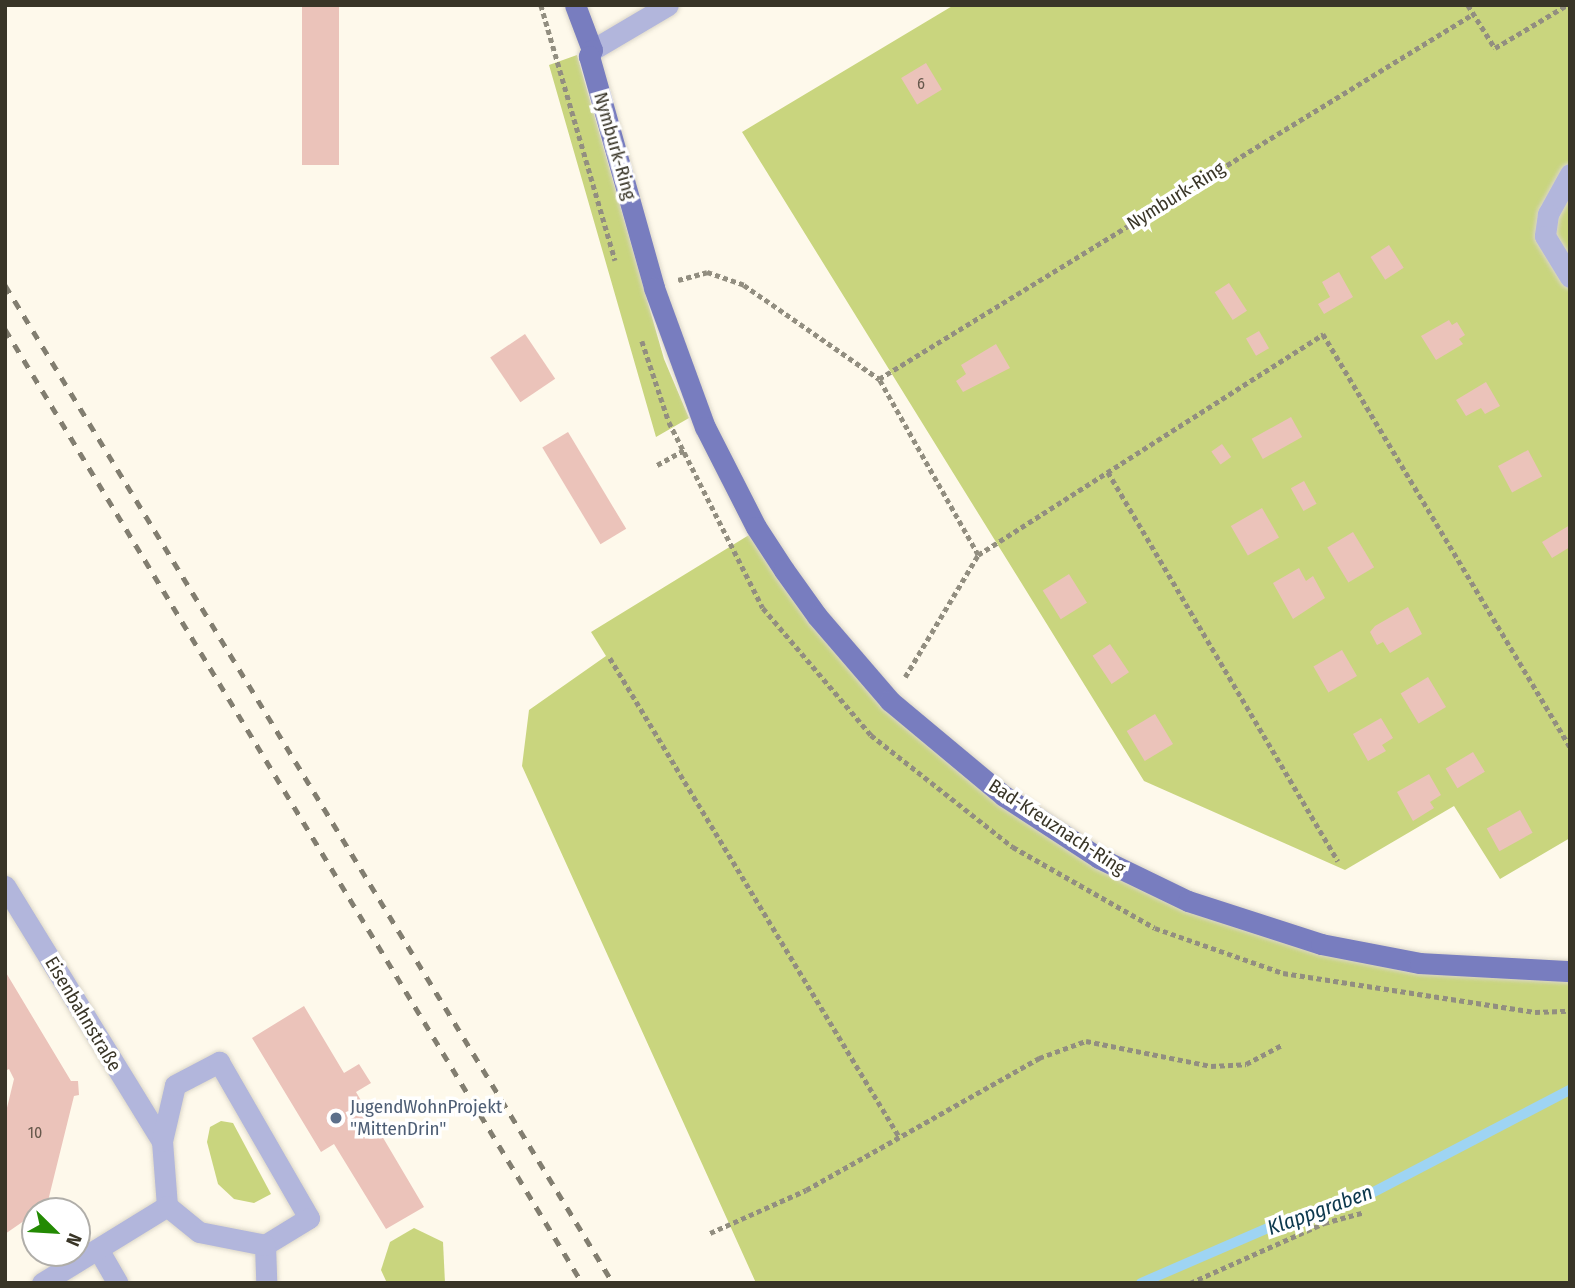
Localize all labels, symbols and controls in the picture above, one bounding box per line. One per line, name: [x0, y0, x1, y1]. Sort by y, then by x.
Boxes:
house number: 6: [917, 74, 925, 94]
street label: Nymburk-Ring: [589, 90, 641, 202]
street label: Nymburk-Ring: [1123, 157, 1229, 235]
street label: Bad-Kreuznach-Ring: [984, 774, 1130, 880]
street label: Eisenbahnstraße: [40, 953, 126, 1075]
place label: JugendWohnProjekt "MittenDrin": [350, 1096, 502, 1140]
marker: JugendWohnProjekt "MittenDrin": [328, 1110, 344, 1126]
house number: 10: [28, 1123, 42, 1143]
water label: Klappgraben: [1264, 1179, 1376, 1241]
north arrow: [21, 1197, 91, 1267]
text: N: [61, 1230, 87, 1250]

